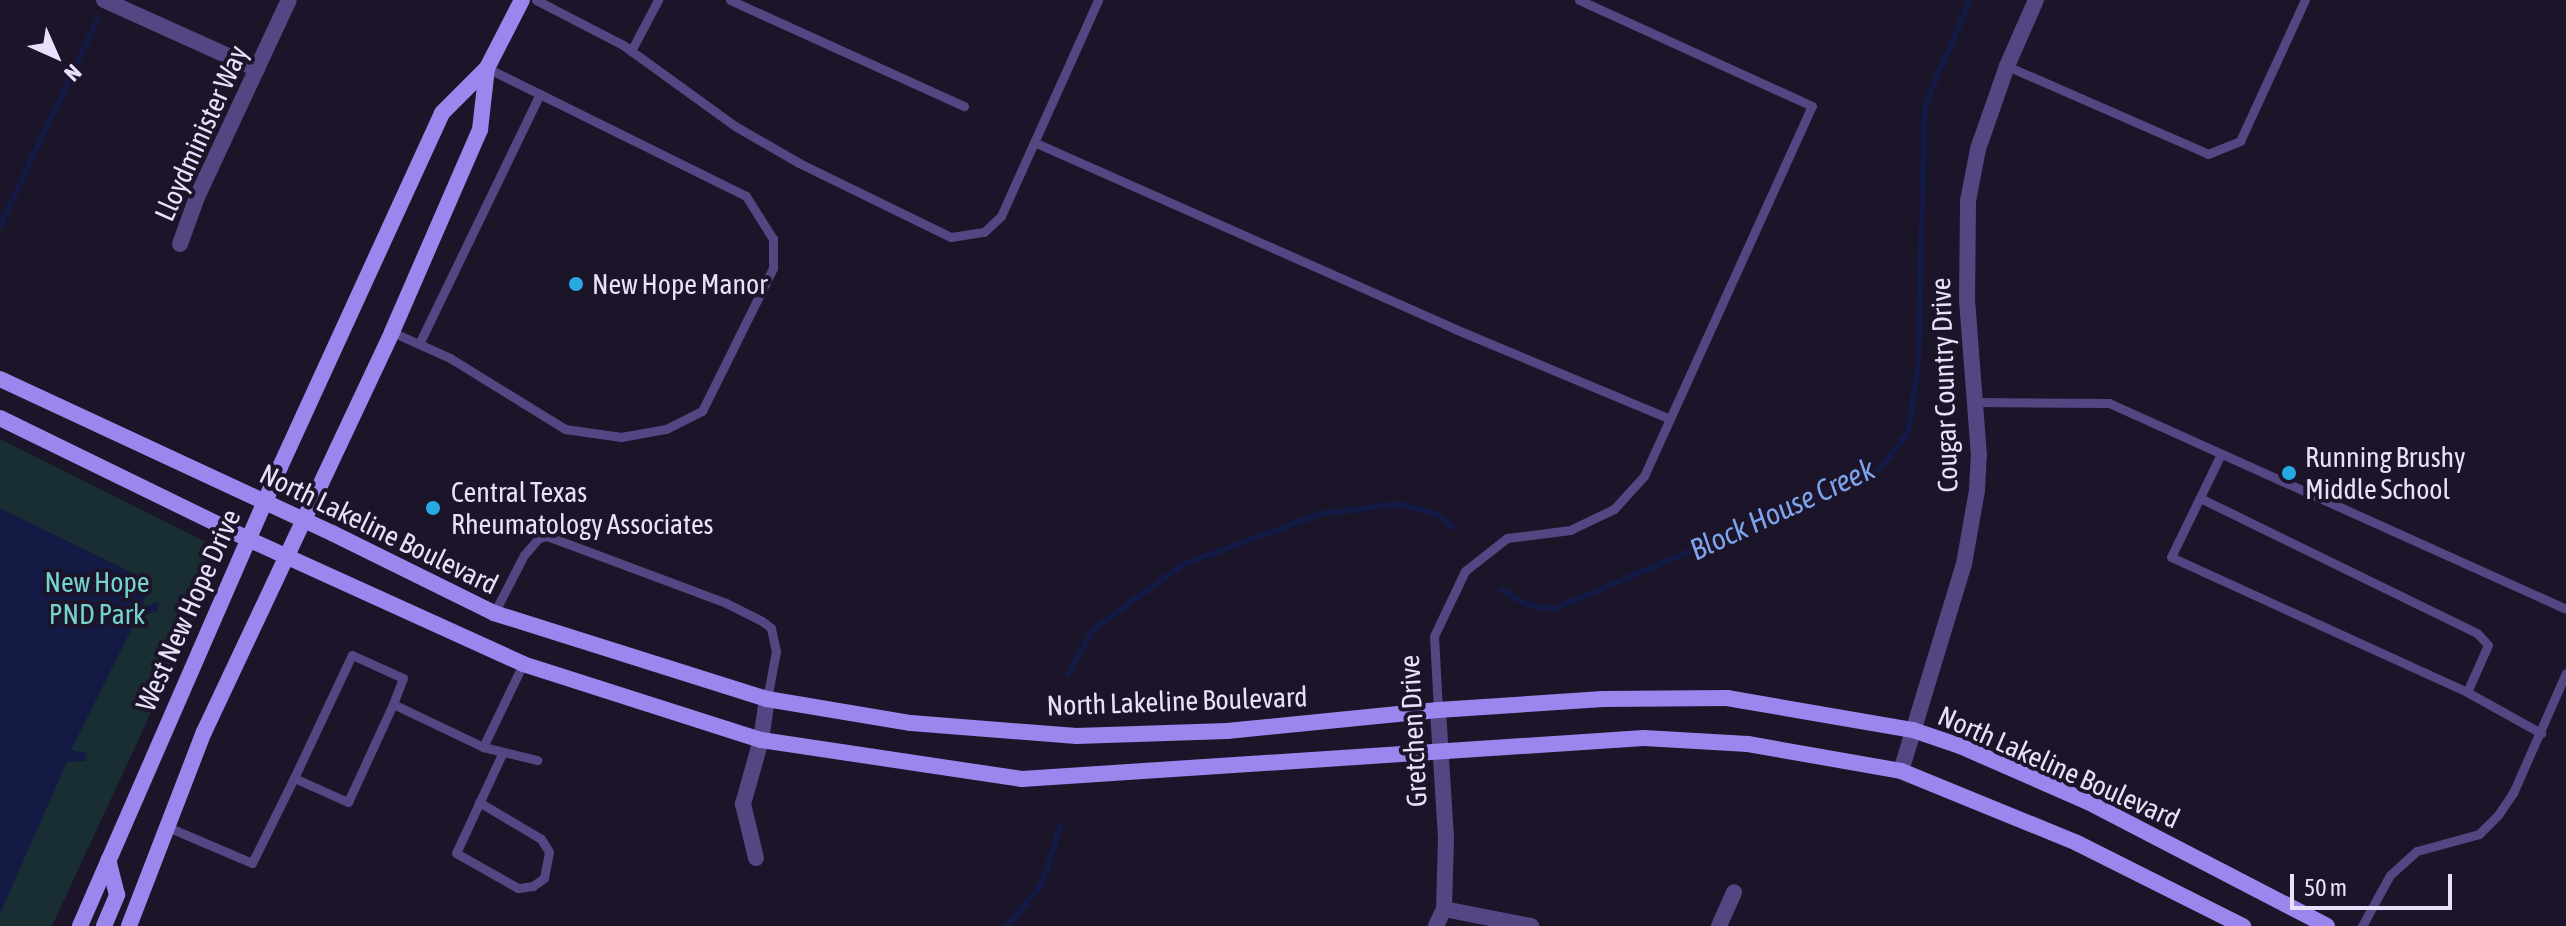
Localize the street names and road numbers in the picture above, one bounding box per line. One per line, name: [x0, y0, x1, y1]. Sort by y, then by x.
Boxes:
street label: Lloydminister Way: [147, 40, 255, 226]
street label: Cougar Country Drive: [1923, 277, 1965, 493]
street label: North Lakeline Boulevard: [254, 457, 504, 601]
street label: West New Hope Drive: [129, 504, 247, 716]
street label: Gretchen Drive: [1392, 654, 1434, 808]
street label: North Lakeline Boulevard: [1046, 680, 1308, 722]
street label: North Lakeline Boulevard: [1933, 699, 2185, 835]

